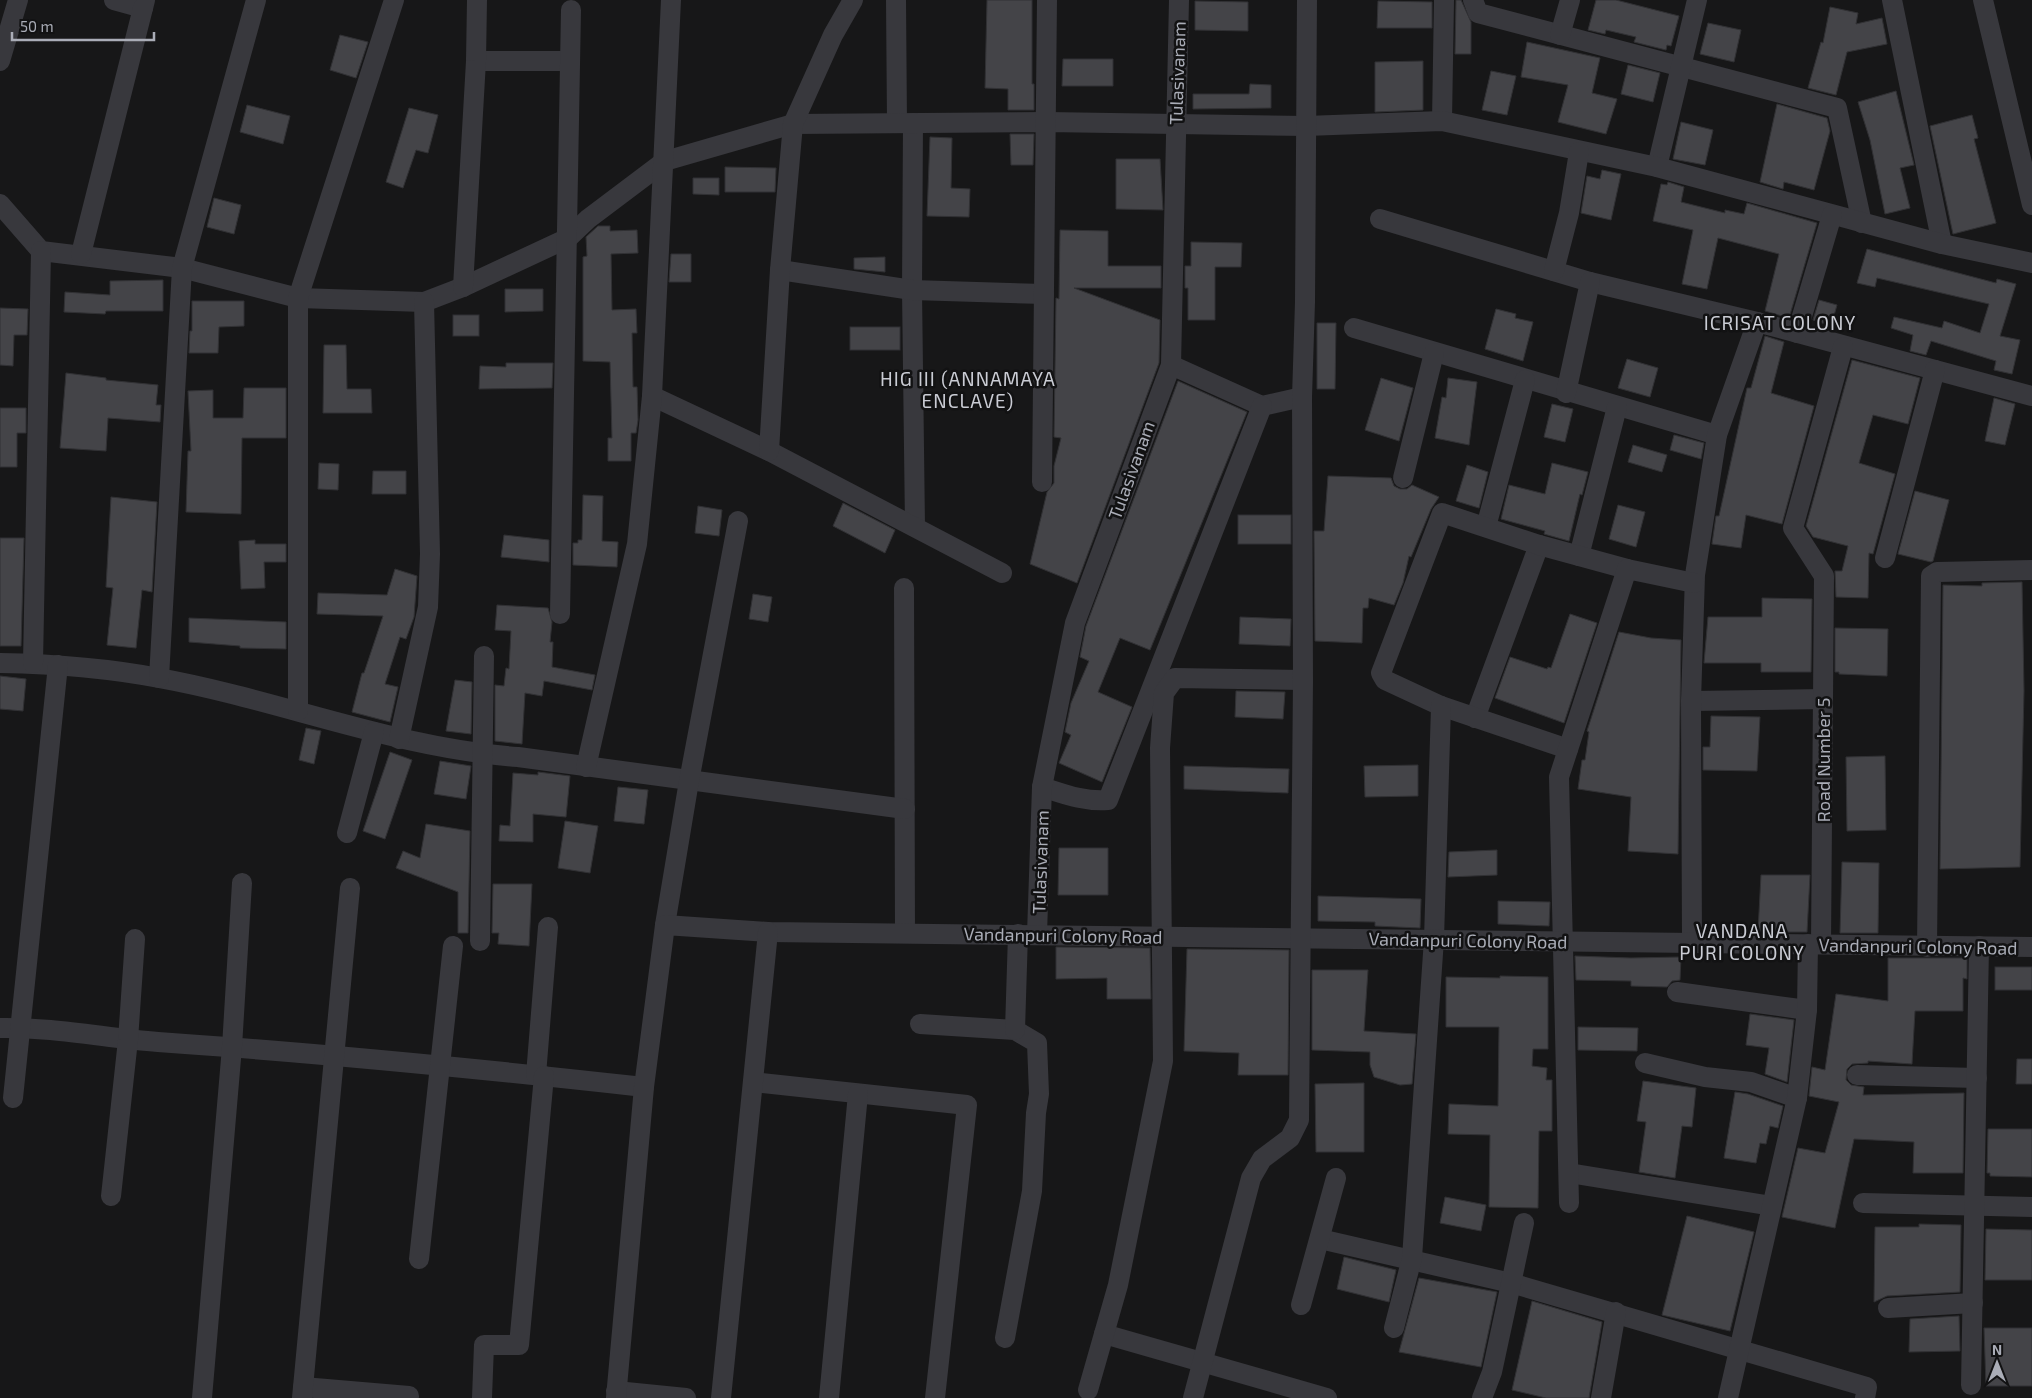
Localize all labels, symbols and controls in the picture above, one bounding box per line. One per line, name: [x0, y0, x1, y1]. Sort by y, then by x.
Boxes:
scale bar: [12, 10, 155, 42]
text: 50 m: [20, 17, 54, 35]
street label: Tulasivanam: [1164, 21, 1190, 125]
district label: ICRISAT COLONY: [1704, 311, 1856, 334]
district label: HIG III (ANNAMAYA ENCLAVE): [880, 367, 1056, 412]
street label: Tulasivanam: [1103, 418, 1159, 522]
street label: Road Number 5: [1812, 698, 1834, 822]
street label: Tulasivanam: [1027, 810, 1053, 914]
district label: VANDANA PURI COLONY: [1679, 919, 1805, 964]
street label: Vandanpuri Colony Road: [963, 922, 1163, 948]
street label: Vandanpuri Colony Road: [1368, 927, 1568, 953]
street label: Vandanpuri Colony Road: [1818, 933, 2018, 959]
north arrow: [1972, 1338, 2022, 1388]
text: N: [1992, 1341, 2002, 1358]

